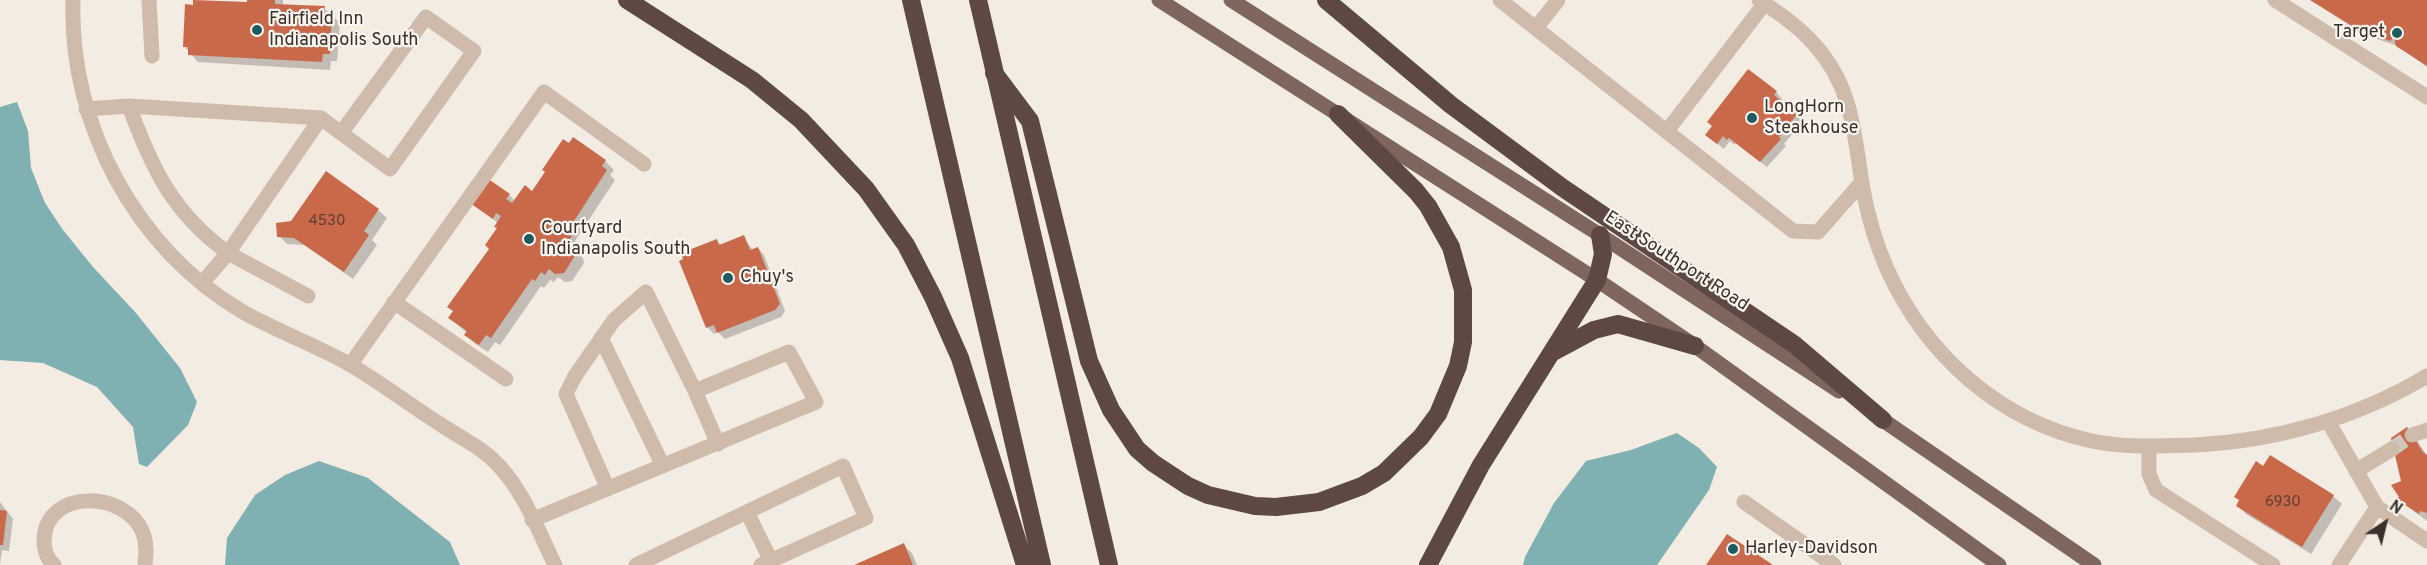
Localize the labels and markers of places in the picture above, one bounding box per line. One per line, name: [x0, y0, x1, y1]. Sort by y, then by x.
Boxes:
place label: Fairfield Inn Indianapolis South: [269, 9, 418, 52]
place label: Target: [2333, 22, 2385, 44]
marker: Fairfield Inn Indianapolis South: [250, 23, 264, 37]
marker: Target: [2390, 26, 2404, 40]
place label: LongHorn Steakhouse: [1764, 97, 1858, 140]
marker: LongHorn Steakhouse: [1745, 111, 1759, 125]
place label: Courtyard Indianapolis South: [541, 218, 690, 260]
marker: Courtyard Indianapolis South: [522, 232, 536, 246]
place label: Chuy's: [740, 267, 794, 289]
marker: Chuy's: [721, 271, 735, 285]
place label: Harley-Davidson: [1745, 538, 1878, 560]
marker: Harley-Davidson: [1726, 542, 1740, 556]

